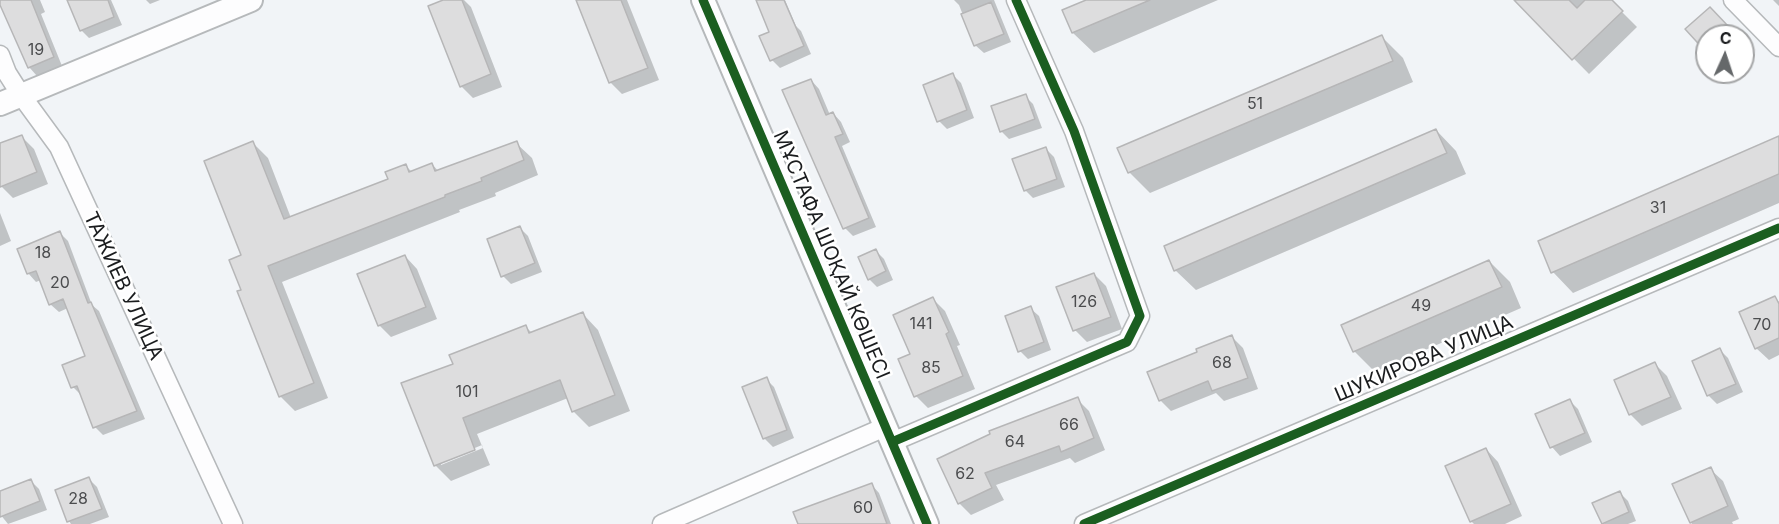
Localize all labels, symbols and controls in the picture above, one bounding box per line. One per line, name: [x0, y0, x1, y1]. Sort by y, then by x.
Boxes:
north arrow: [1695, 24, 1755, 84]
text: С: [1719, 28, 1732, 48]
house number: 19: [28, 40, 44, 60]
house number: 51: [1247, 94, 1263, 114]
street label: МҰСТАФА ШОҚАЙ КӨШЕСІ: [768, 127, 894, 383]
house number: 31: [1650, 198, 1666, 218]
street label: ТАЖИЕВ УЛИЦА: [78, 208, 168, 364]
house number: 18: [35, 243, 51, 263]
house number: 20: [50, 273, 70, 293]
house number: 126: [1071, 292, 1097, 312]
house number: 49: [1411, 296, 1431, 316]
street label: ШУКИРОВА УЛИЦА: [1331, 311, 1517, 407]
house number: 141: [909, 314, 933, 334]
house number: 70: [1753, 315, 1771, 335]
house number: 68: [1212, 353, 1232, 373]
house number: 85: [921, 358, 941, 378]
house number: 101: [455, 382, 479, 402]
house number: 66: [1059, 415, 1079, 435]
house number: 64: [1005, 432, 1025, 452]
house number: 62: [955, 464, 975, 484]
house number: 28: [68, 489, 88, 509]
house number: 60: [853, 498, 873, 518]

